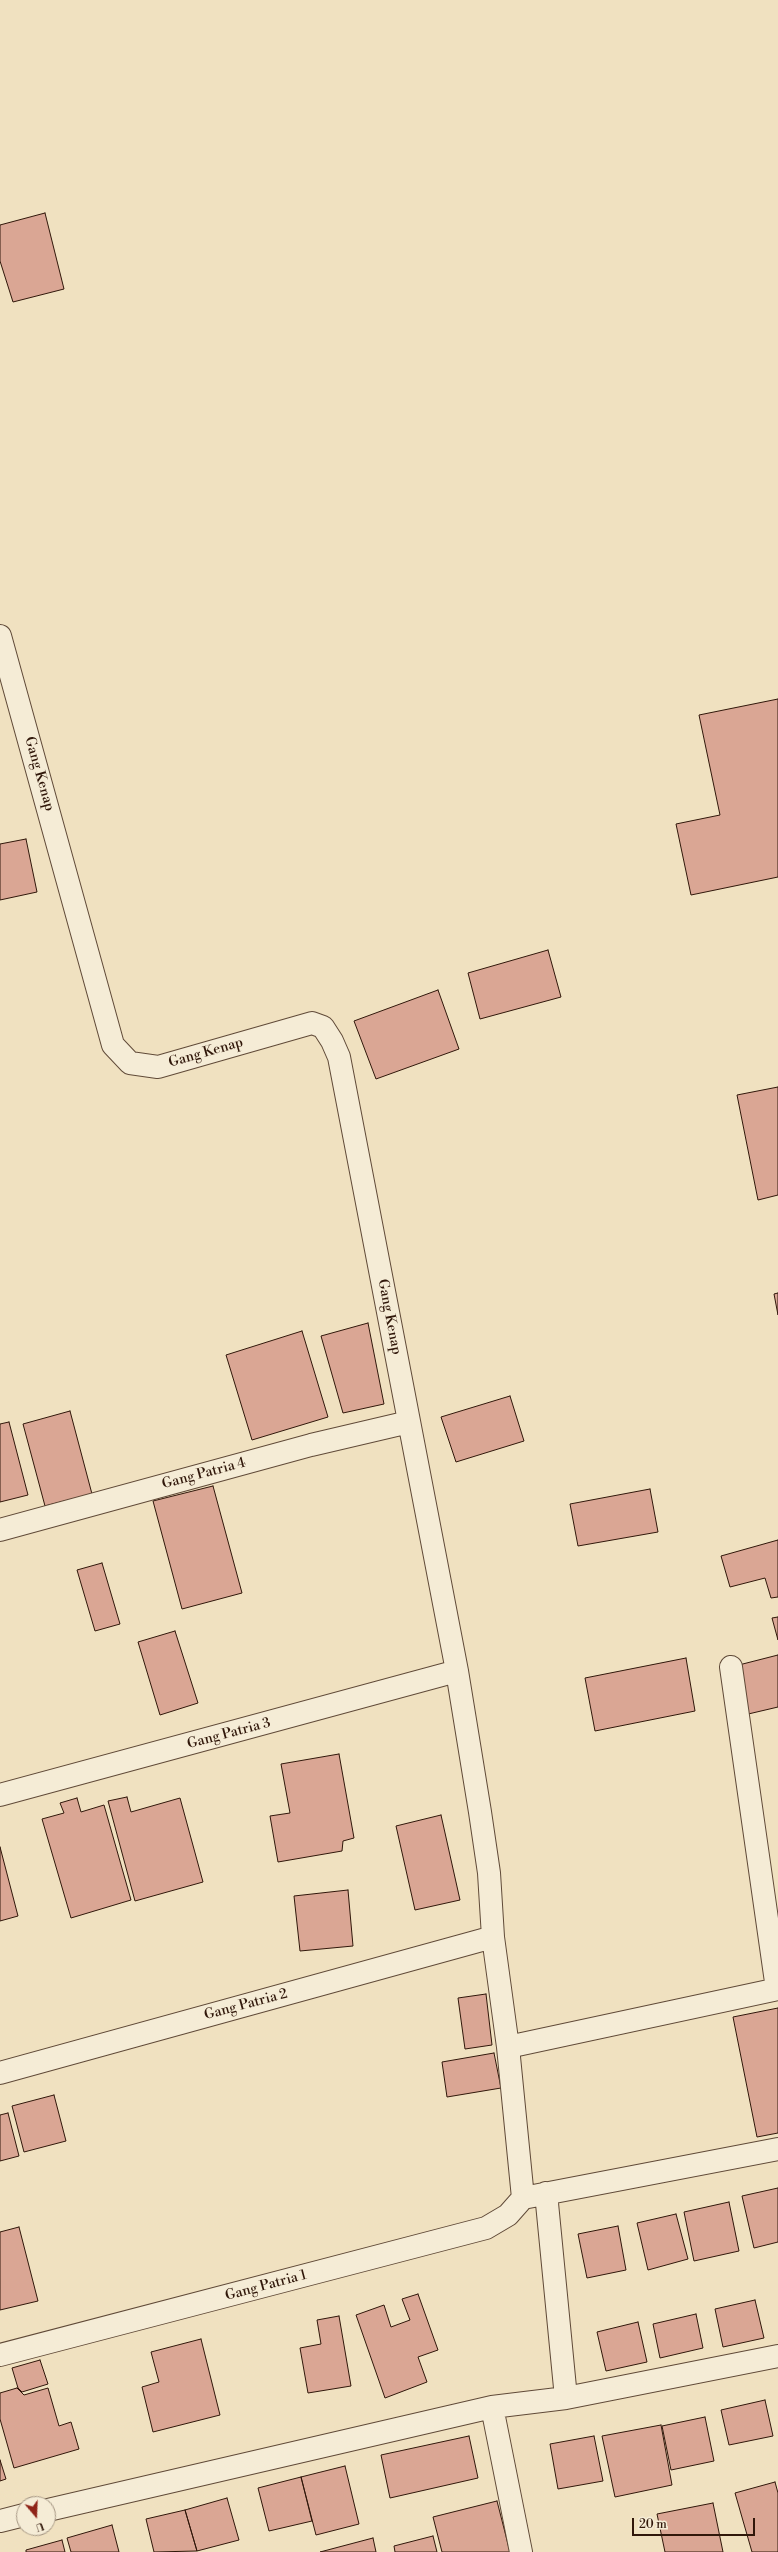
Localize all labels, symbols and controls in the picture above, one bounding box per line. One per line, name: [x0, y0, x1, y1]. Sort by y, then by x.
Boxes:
street label: Gang Kenap: [20, 735, 58, 813]
street label: Gang Kenap: [167, 1034, 245, 1072]
street label: Gang Kenap: [373, 1278, 405, 1356]
street label: Gang Patria 4: [160, 1455, 248, 1493]
street label: Gang Patria 3: [186, 1715, 272, 1753]
street label: Gang Patria 2: [202, 1986, 290, 2024]
street label: Gang Patria 1: [223, 2267, 309, 2305]
north arrow: [16, 2496, 56, 2536]
scale bar: [634, 2510, 757, 2536]
text: 20 m: [639, 2517, 667, 2532]
text: U: [33, 2518, 46, 2534]

